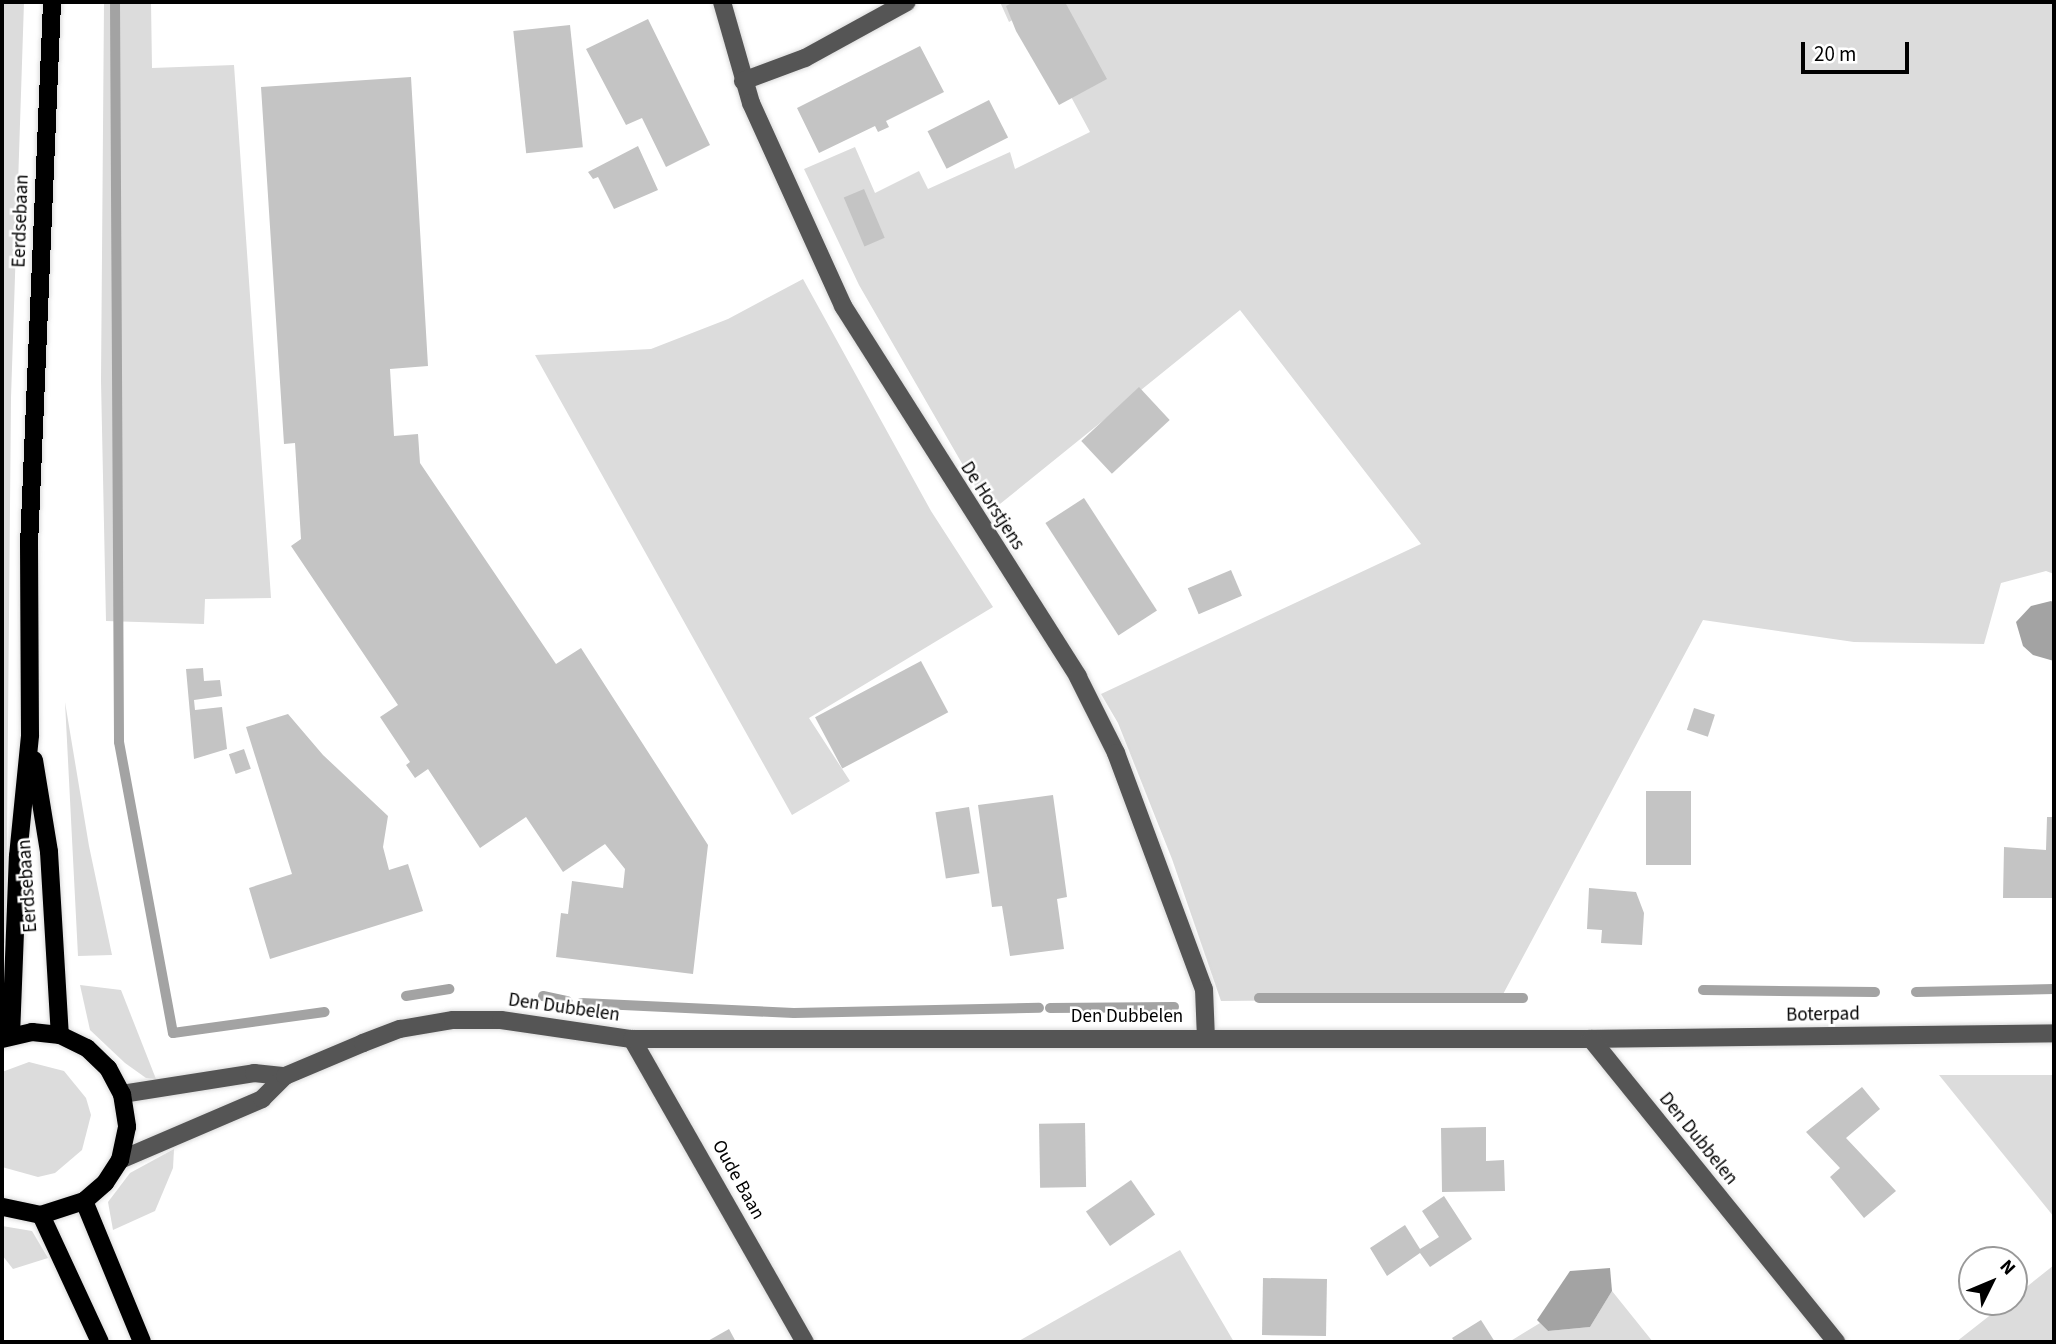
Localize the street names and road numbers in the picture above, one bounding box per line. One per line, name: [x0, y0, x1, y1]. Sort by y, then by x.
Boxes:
street label: Eerdsebaan: [8, 174, 34, 268]
street label: De Horstjens: [955, 458, 1029, 554]
street label: Eerdsebaan: [13, 839, 43, 933]
street label: Den Dubbelen: [507, 989, 621, 1027]
street label: Boterpad: [1786, 1003, 1860, 1027]
street label: Den Dubbelen: [1071, 1006, 1183, 1028]
street label: Den Dubbelen: [1654, 1088, 1742, 1190]
street label: Oude Baan: [707, 1136, 769, 1224]

